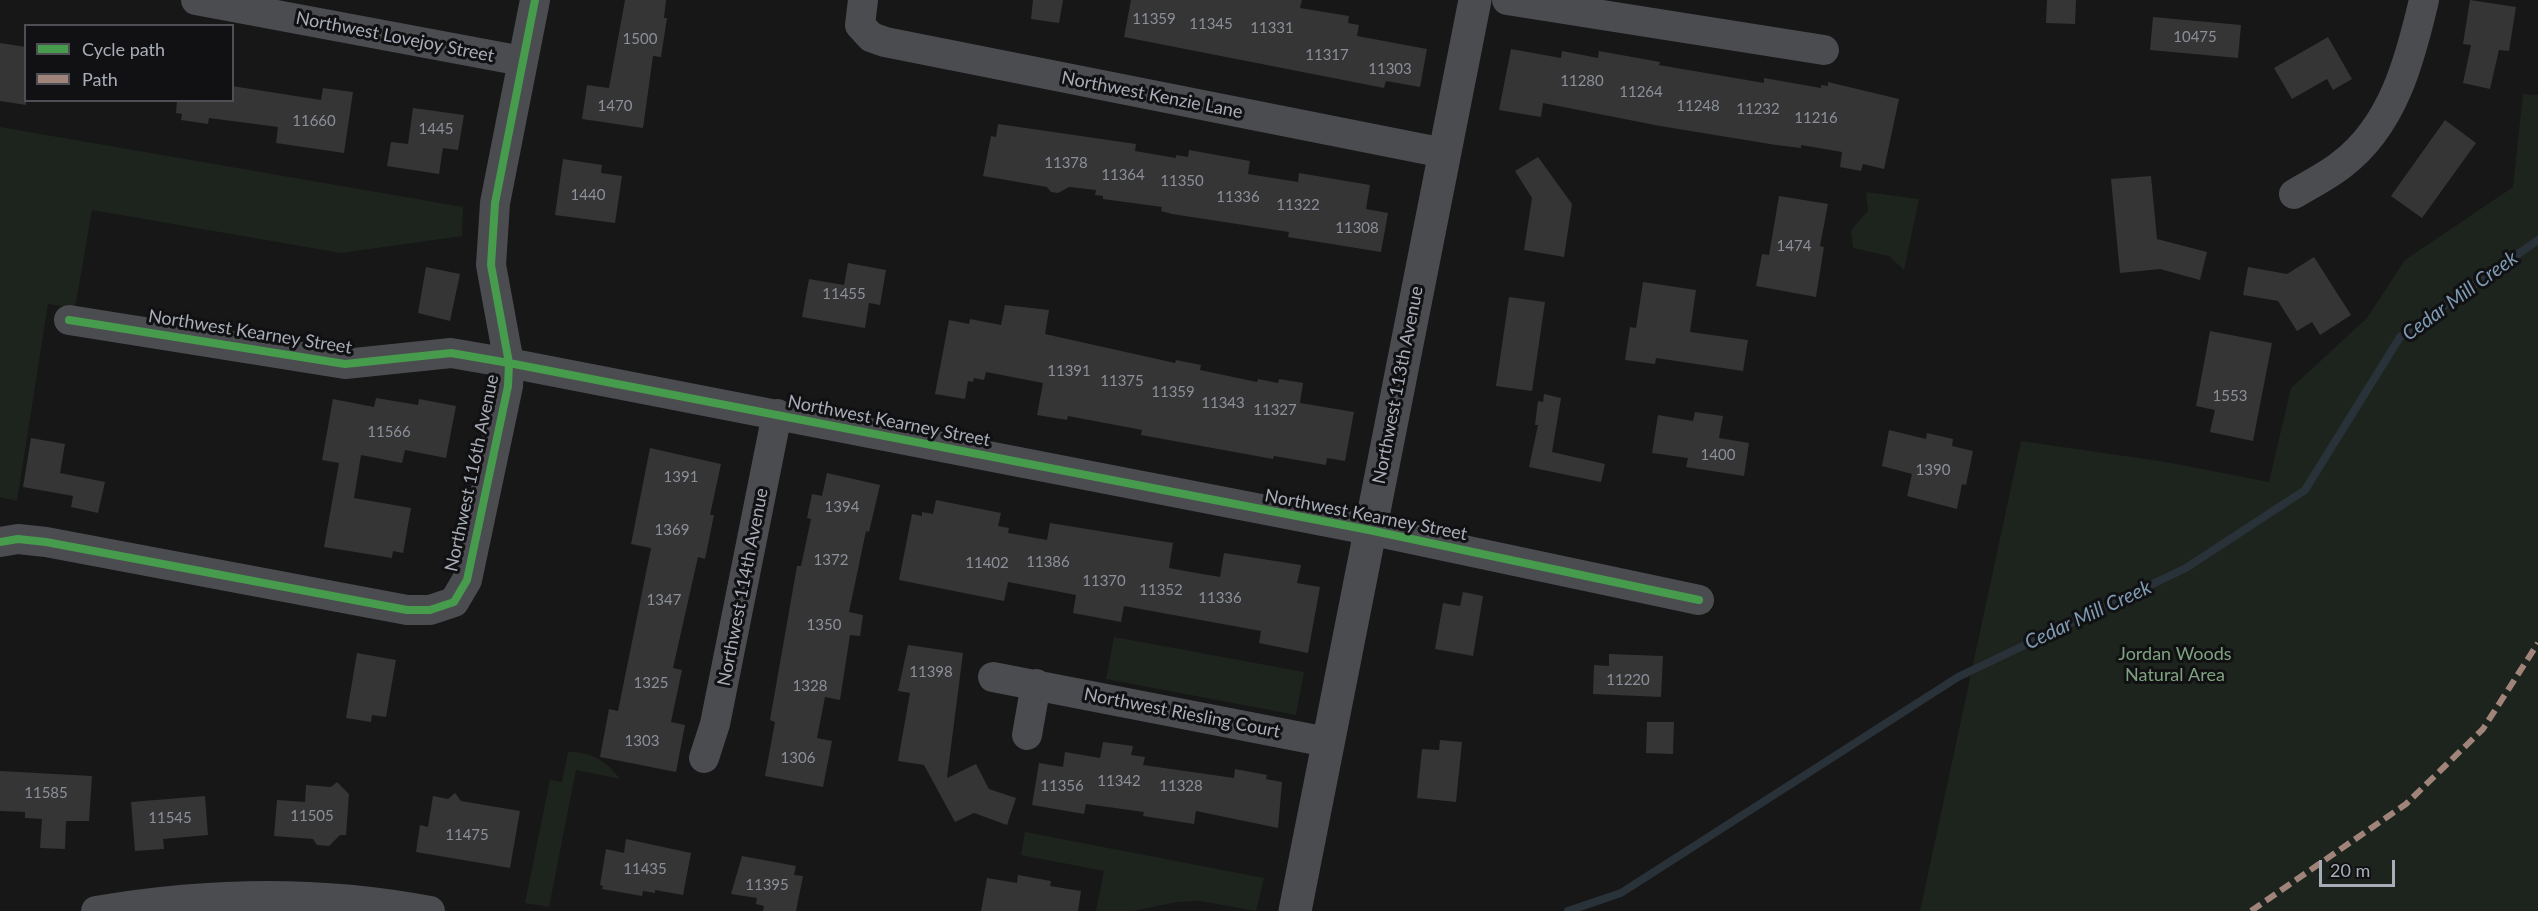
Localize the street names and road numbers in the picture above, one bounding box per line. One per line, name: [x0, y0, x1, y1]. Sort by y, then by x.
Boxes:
street label: Northwest Lovejoy Street: [294, 7, 496, 67]
street label: Northwest Kenzie Lane: [1060, 67, 1244, 123]
street label: Northwest 113th Avenue: [1368, 284, 1428, 486]
street label: Northwest Kearney Street: [147, 305, 353, 359]
street label: Northwest 116th Avenue: [441, 372, 503, 574]
street label: Northwest Kearney Street: [786, 391, 992, 451]
street label: Northwest Kearney Street: [1263, 485, 1469, 545]
street label: Northwest 114th Avenue: [713, 486, 773, 688]
street label: Northwest Riesling Court: [1082, 683, 1282, 743]

